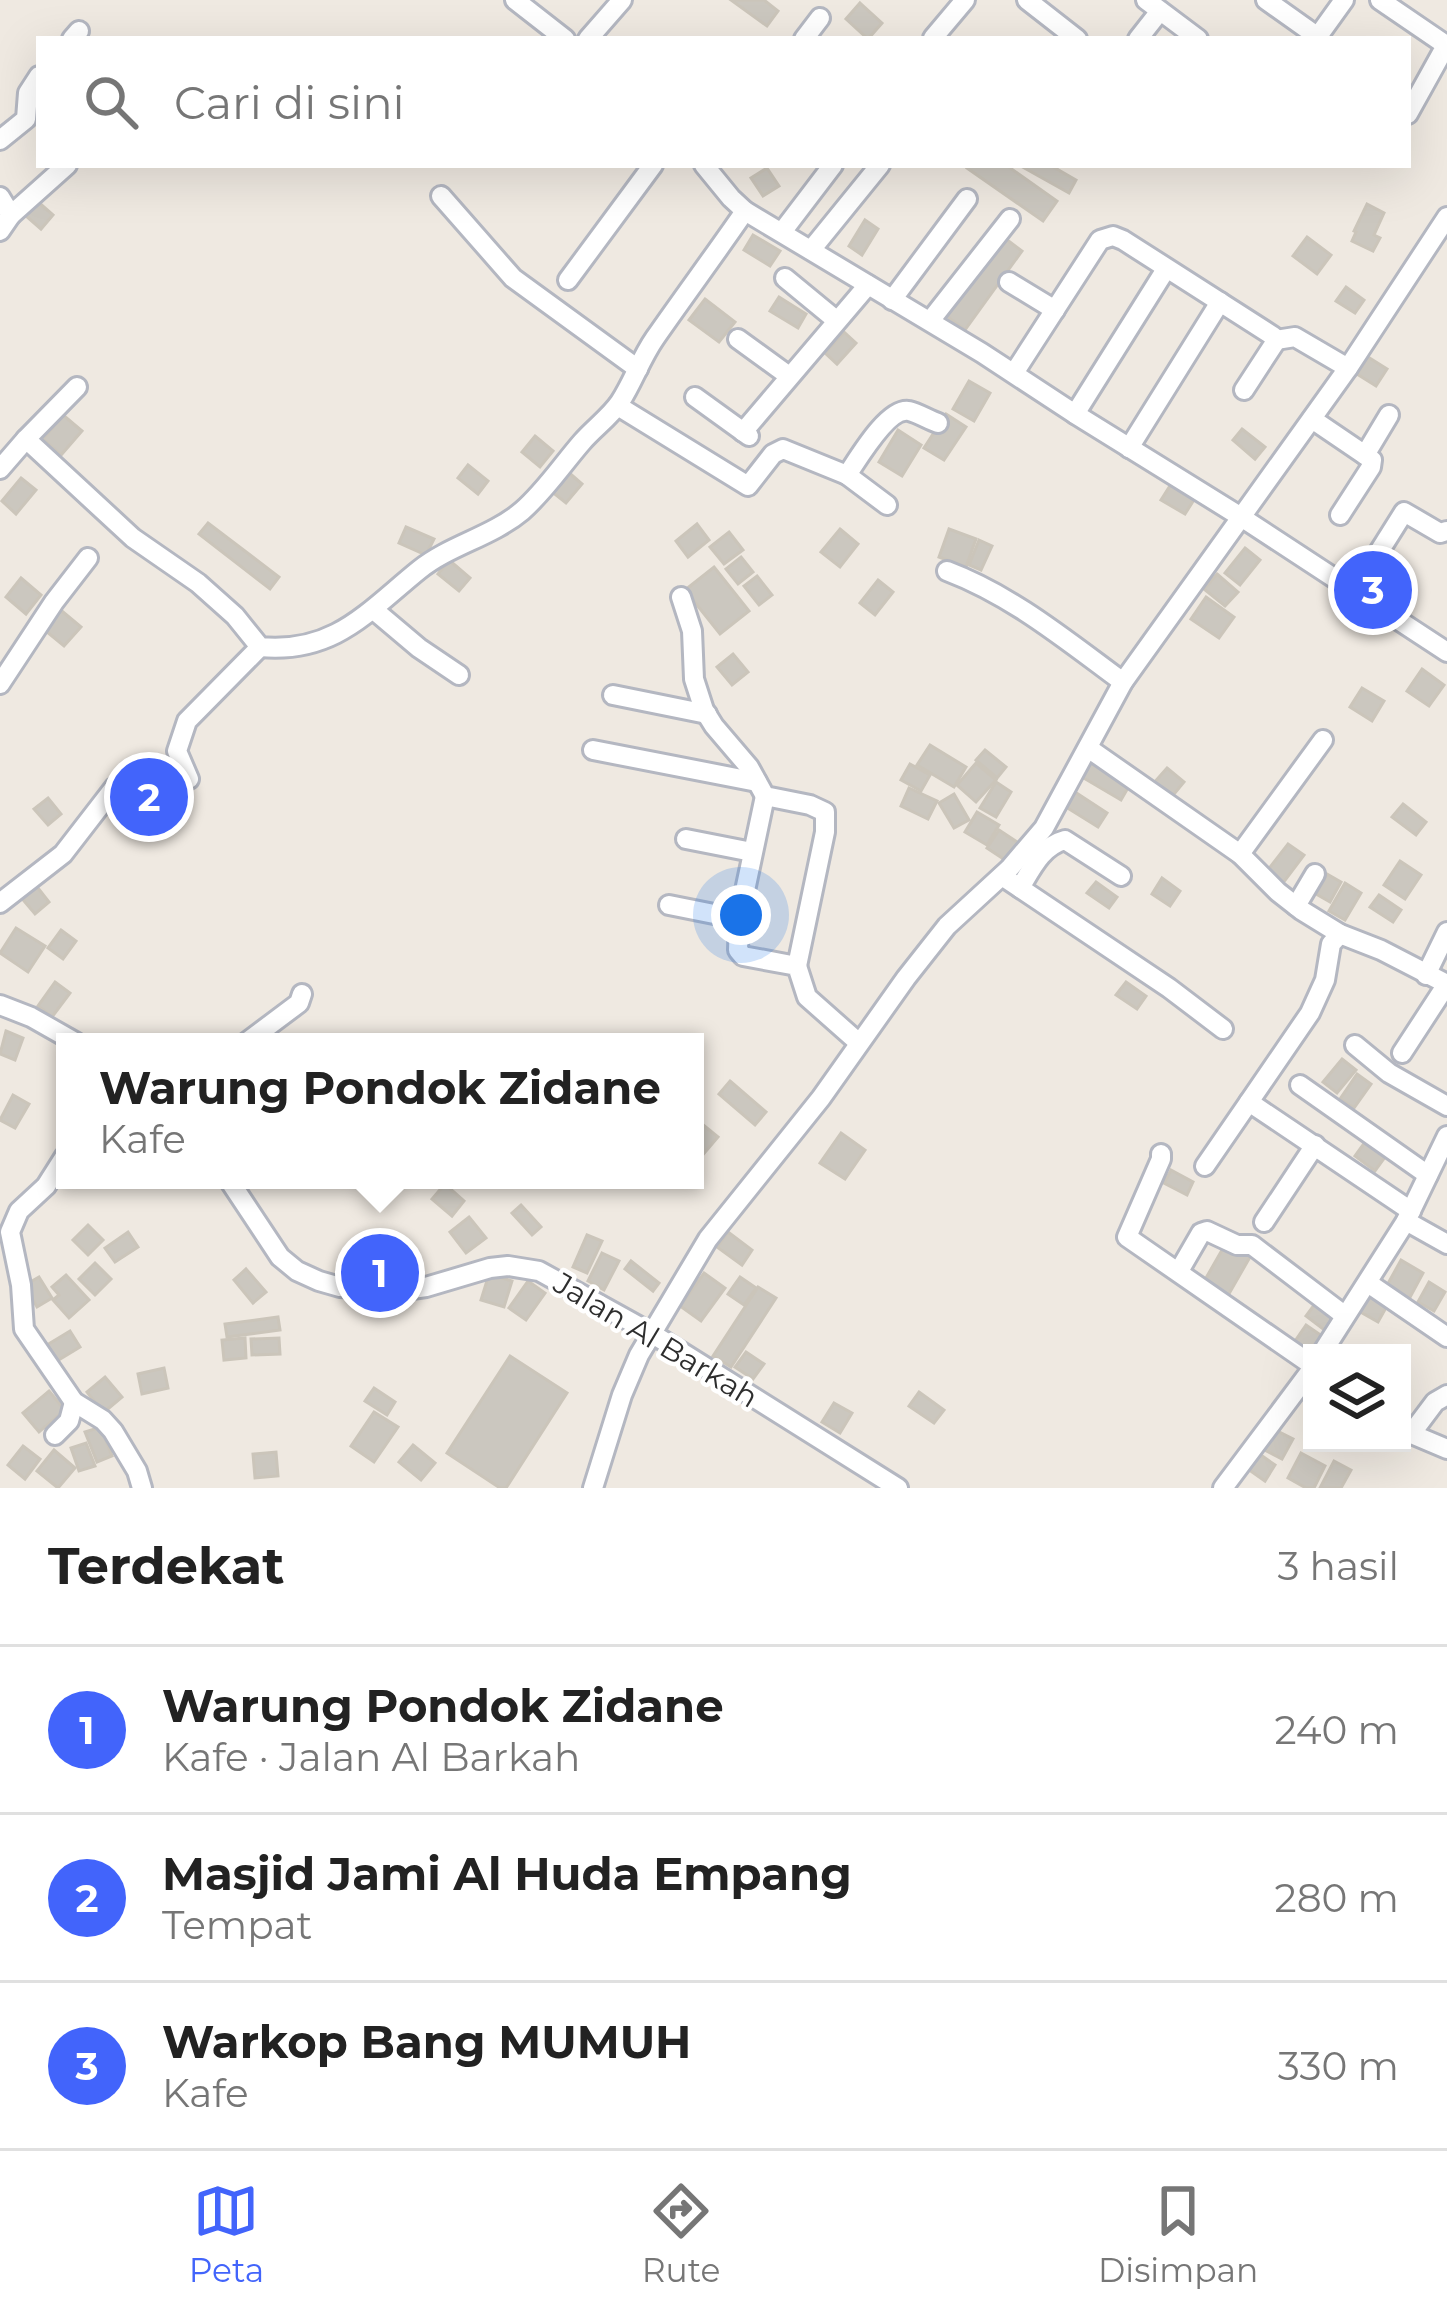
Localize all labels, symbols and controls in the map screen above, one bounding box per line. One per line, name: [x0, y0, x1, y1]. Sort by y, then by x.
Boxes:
search box: [36, 36, 1411, 168]
icon: search: [78, 69, 144, 135]
text: Cari di sini: [174, 75, 405, 130]
pin: 3: [1334, 545, 1412, 635]
pin: 2: [110, 752, 188, 842]
your location: [711, 885, 771, 945]
popup: [56, 1033, 704, 1189]
text: Warung Pondok Zidane: [99, 1060, 661, 1115]
text: Kafe: [99, 1115, 186, 1163]
pin: 1: [341, 1228, 419, 1318]
street label: Jalan Al Barkah: [546, 1264, 765, 1416]
map controls: [1303, 1344, 1411, 1452]
button: layers: [1303, 1344, 1411, 1452]
text: Terdekat: [48, 1535, 284, 1597]
text: 3 hasil: [1277, 1542, 1399, 1590]
text: Warung Pondok Zidane: [162, 1678, 724, 1733]
text: 1: [79, 1706, 95, 1754]
text: 240 m: [1275, 1706, 1399, 1754]
text: Kafe · Jalan Al Barkah: [162, 1733, 580, 1781]
text: Masjid Jami Al Huda Empang: [162, 1846, 852, 1901]
text: 2: [75, 1874, 99, 1922]
text: 280 m: [1275, 1874, 1399, 1922]
text: Tempat: [162, 1901, 312, 1949]
text: Warkop Bang MUMUH: [162, 2014, 691, 2069]
text: 3: [75, 2042, 99, 2090]
text: 330 m: [1278, 2042, 1399, 2090]
text: Kafe: [162, 2069, 249, 2117]
tab: Peta: [189, 2178, 264, 2290]
tab: Rute: [642, 2178, 720, 2290]
tab: Disimpan: [1098, 2178, 1258, 2290]

